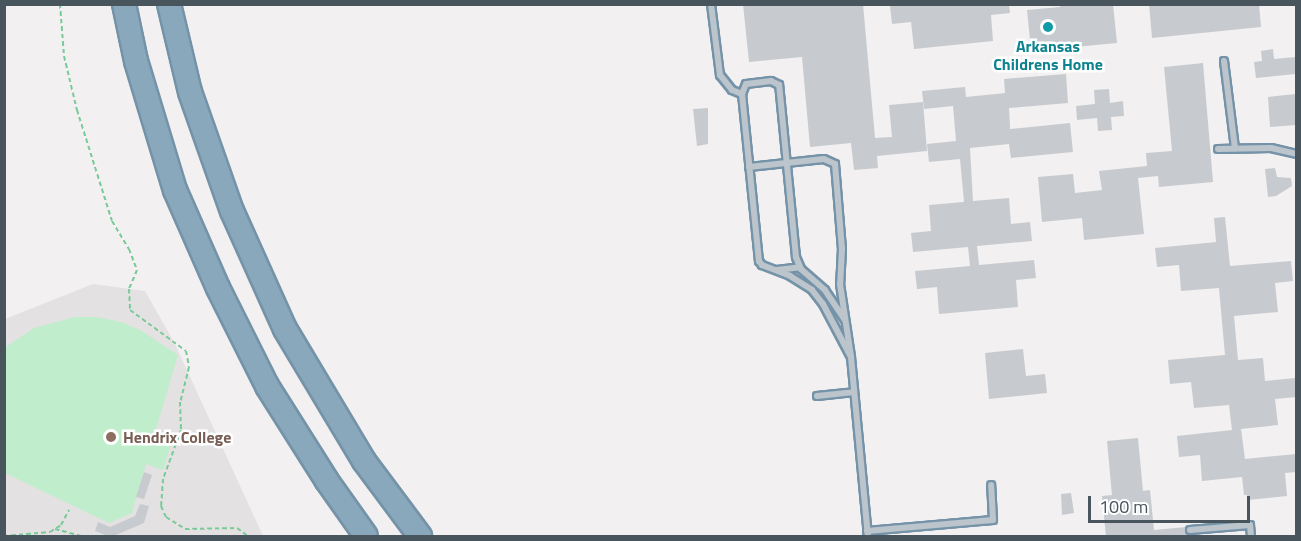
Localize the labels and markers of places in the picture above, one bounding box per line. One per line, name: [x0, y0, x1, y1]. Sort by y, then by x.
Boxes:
marker: Arkansas Childrens Home: [1041, 20, 1055, 34]
place label: Arkansas Childrens Home: [993, 36, 1103, 74]
place label: Hendrix College: [123, 427, 231, 447]
marker: Hendrix College: [104, 430, 118, 444]

